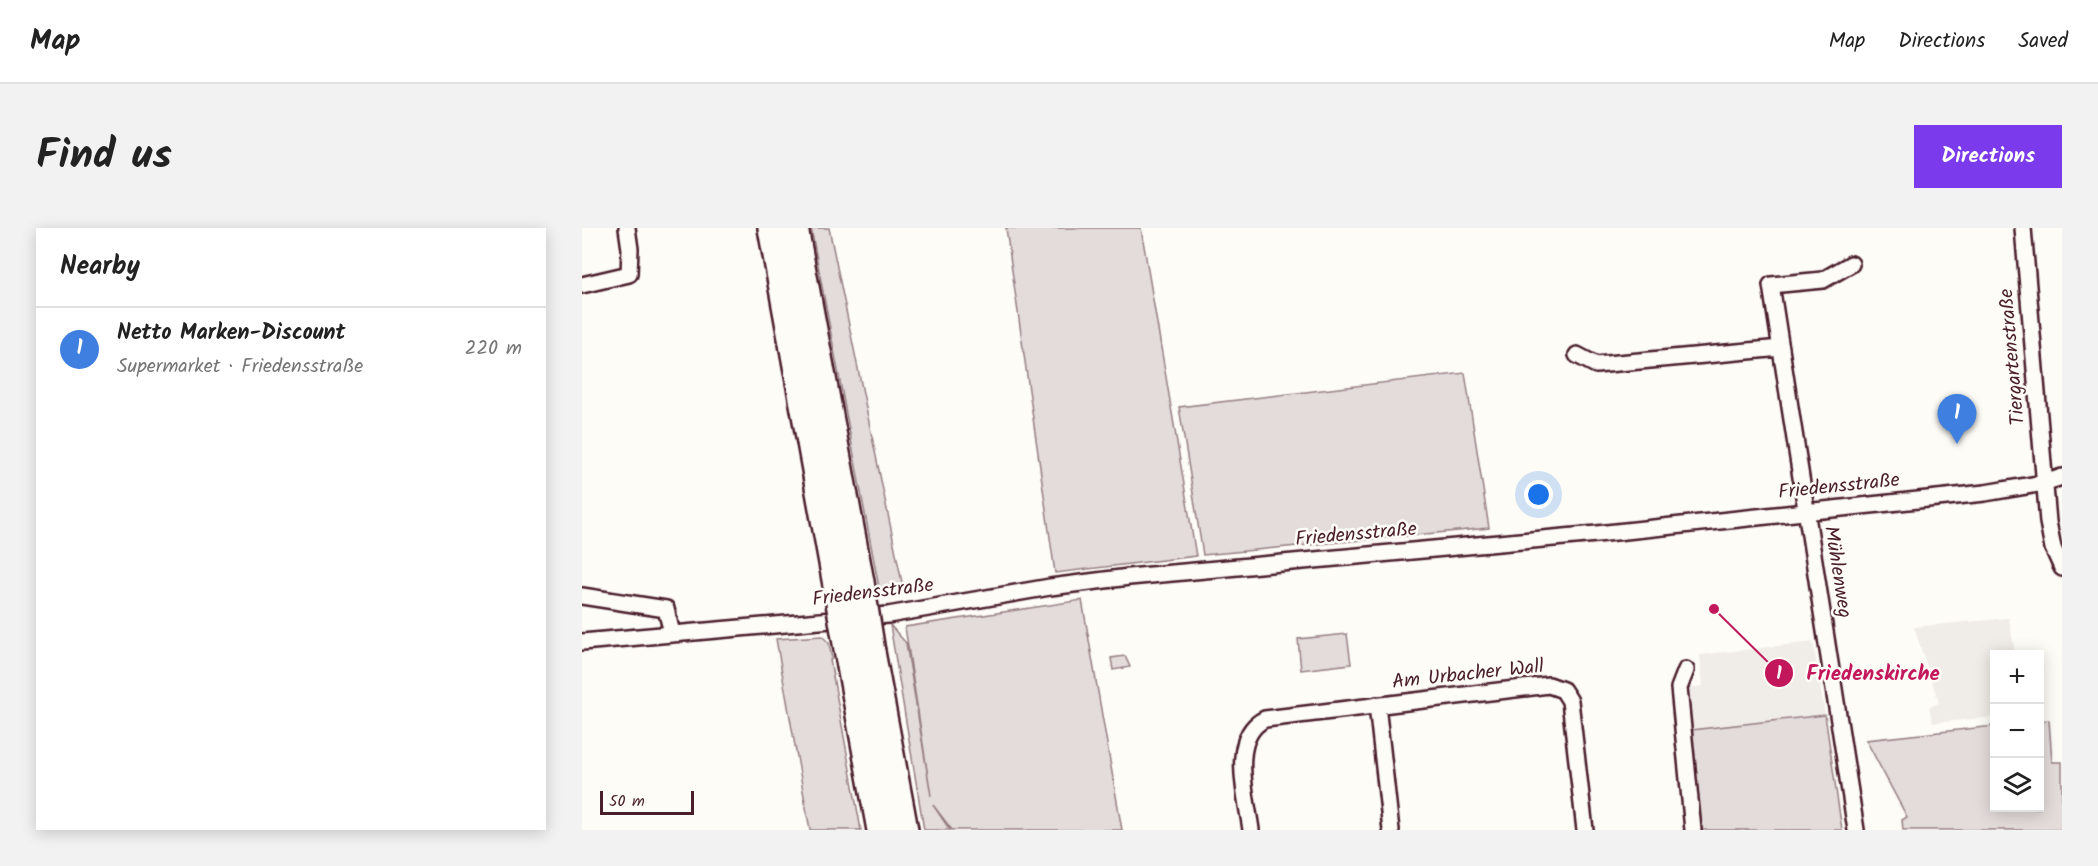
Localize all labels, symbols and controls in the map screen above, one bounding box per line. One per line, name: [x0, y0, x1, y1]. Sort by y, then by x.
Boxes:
text: Map: [30, 19, 81, 64]
text: Map: [1829, 25, 1865, 58]
text: Directions: [1898, 25, 1985, 58]
text: Saved: [2018, 25, 2068, 58]
text: Find us: [36, 123, 172, 190]
button: Directions: [1914, 125, 2062, 188]
text: Nearby: [60, 246, 140, 288]
street label: Tiergartenstraße: [1991, 287, 2035, 427]
text: Netto Marken-Discount: [117, 316, 345, 351]
text: 1: [76, 333, 83, 365]
text: 220 m: [465, 333, 522, 365]
text: Supermarket · Friedensstraße: [117, 351, 363, 383]
pin: 1: [1938, 394, 1976, 444]
street label: Friedensstraße: [1777, 465, 1901, 509]
your location: [1524, 480, 1553, 509]
street label: Friedensstraße: [1294, 514, 1418, 556]
street label: Mühlenweg: [1814, 524, 1860, 620]
street label: Friedensstraße: [811, 570, 935, 616]
map controls: [1990, 650, 2044, 812]
button: +: [1990, 650, 2044, 704]
street label: Am Urbacher Wall: [1390, 651, 1546, 699]
callout: Friedenskirche: [1764, 653, 1952, 692]
text: Friedenskirche: [1806, 658, 1940, 691]
text: 1: [1776, 660, 1782, 689]
button: −: [1990, 704, 2044, 758]
button: layers: [1990, 758, 2044, 812]
scale bar: [600, 788, 694, 816]
text: 50 m: [609, 789, 645, 814]

